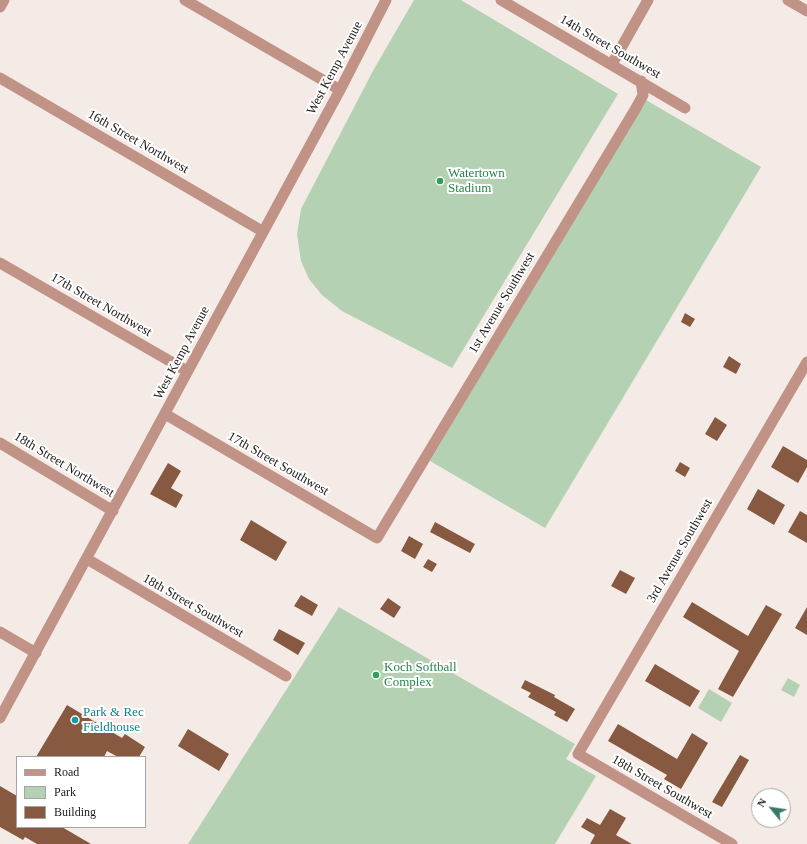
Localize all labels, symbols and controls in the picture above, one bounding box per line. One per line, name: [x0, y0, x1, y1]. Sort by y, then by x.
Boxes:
street label: 14th Street Southwest: [557, 12, 663, 82]
street label: West Kemp Avenue: [304, 19, 366, 117]
street label: 16th Street Northwest: [85, 107, 191, 177]
place label: Watertown Stadium: [448, 166, 505, 197]
marker: Watertown Stadium: [435, 176, 445, 186]
street label: 1st Avenue Southwest: [466, 250, 538, 356]
street label: 17th Street Northwest: [48, 270, 154, 340]
street label: West Kemp Avenue: [151, 304, 213, 402]
street label: 18th Street Northwest: [11, 429, 117, 501]
street label: 17th Street Southwest: [225, 429, 331, 499]
street label: 3rd Avenue Southwest: [644, 496, 716, 606]
street label: 18th Street Southwest: [140, 571, 246, 641]
place label: Koch Softball Complex: [384, 660, 457, 691]
marker: Koch Softball Complex: [371, 670, 381, 680]
place label: Park & Rec Fieldhouse: [83, 705, 144, 736]
marker: Park & Rec Fieldhouse: [70, 715, 80, 725]
street label: 18th Street Southwest: [609, 752, 715, 822]
legend: [16, 756, 146, 828]
text: Road: [54, 765, 79, 779]
text: Park: [54, 785, 76, 799]
north arrow: [751, 788, 791, 828]
text: N: [754, 796, 769, 809]
text: Building: [54, 805, 96, 819]

